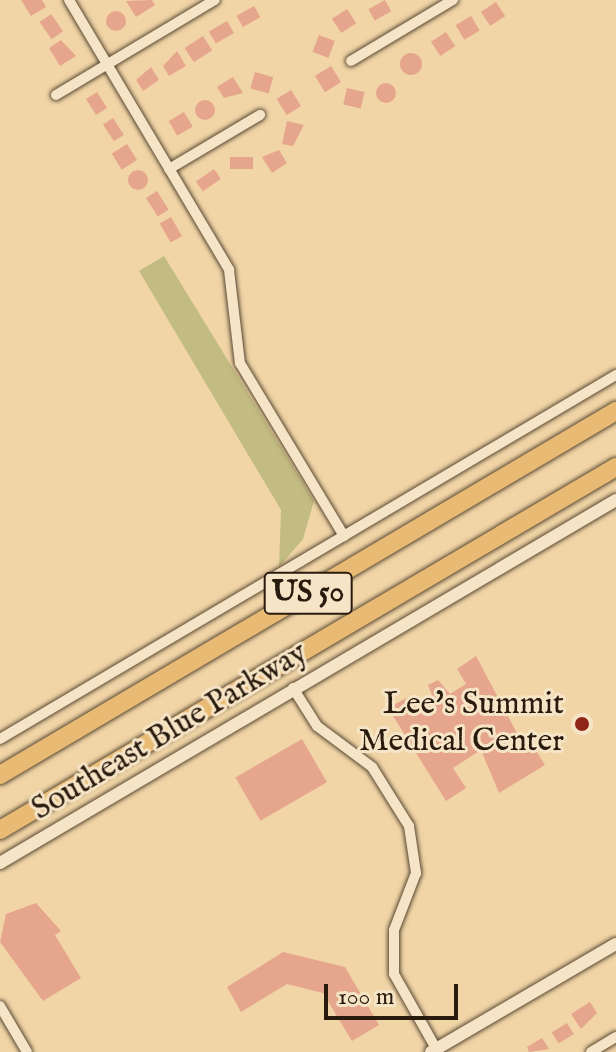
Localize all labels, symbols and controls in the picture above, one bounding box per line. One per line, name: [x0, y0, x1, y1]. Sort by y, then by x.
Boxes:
road number: US 50: [262, 567, 354, 619]
street label: Southeast Blue Parkway: [25, 634, 315, 830]
place label: Lee's Summit Medical Center: [359, 687, 564, 762]
marker: Lee's Summit Medical Center: [571, 713, 593, 735]
scale bar: [328, 968, 462, 1018]
text: 100 m: [338, 982, 394, 1013]

